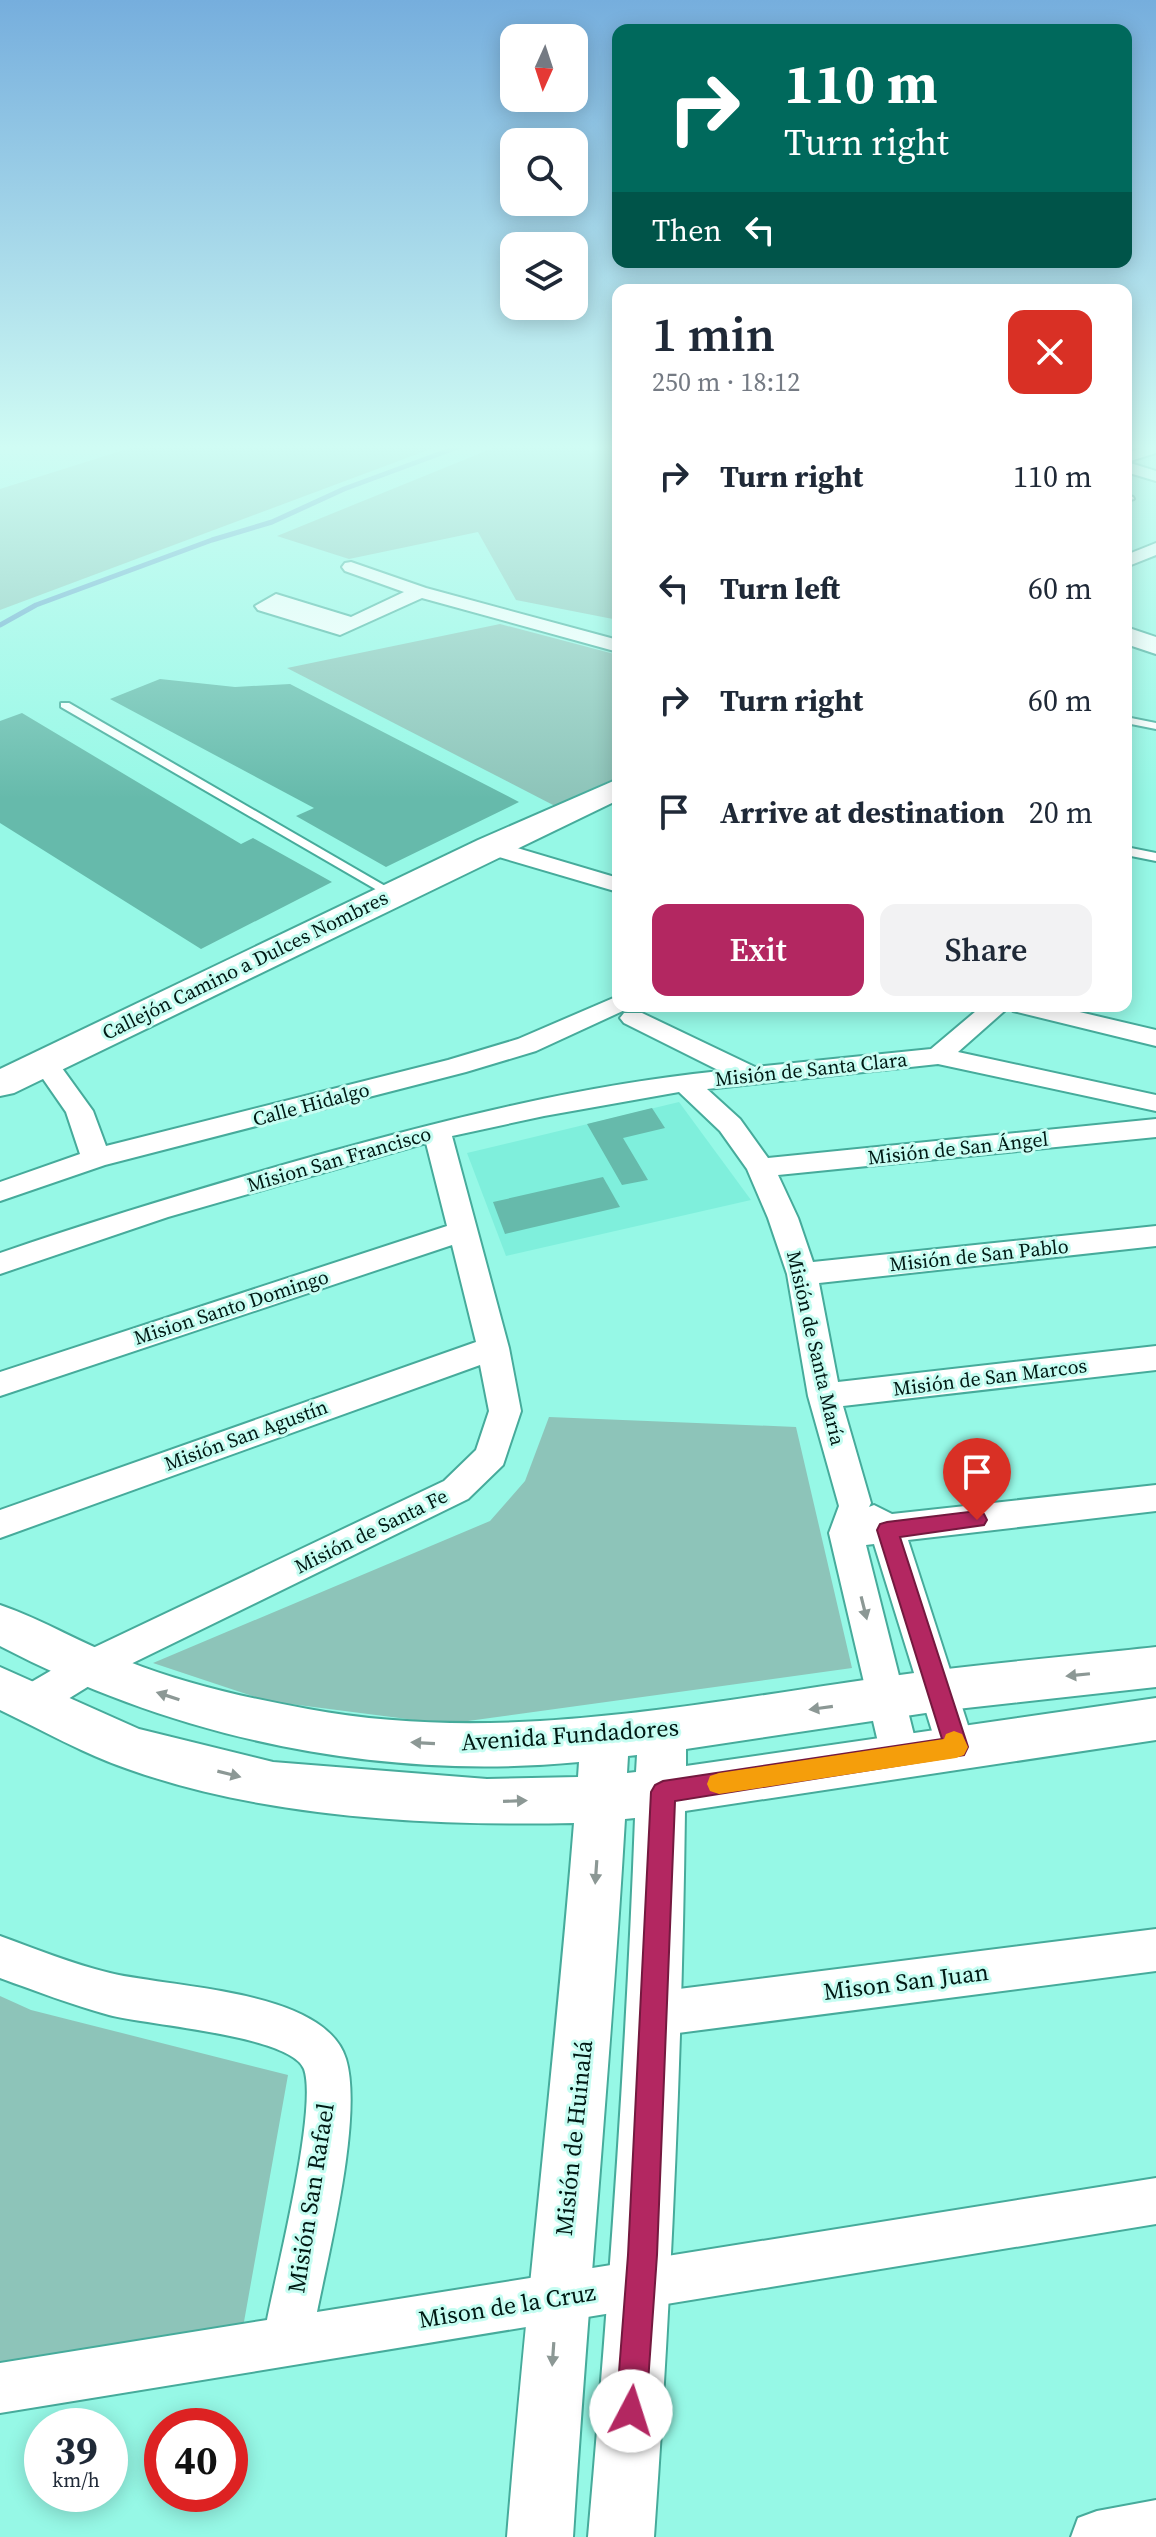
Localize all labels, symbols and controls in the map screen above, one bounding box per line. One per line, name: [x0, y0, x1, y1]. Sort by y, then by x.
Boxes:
north arrow: [500, 24, 588, 112]
map controls: [500, 24, 588, 320]
text: 110 m: [784, 45, 938, 122]
icon: right: [652, 56, 756, 160]
text: Turn right: [784, 118, 949, 167]
button: search: [500, 128, 588, 216]
icon: left: [738, 208, 782, 252]
text: Then: [652, 210, 722, 251]
button: layers: [500, 232, 588, 320]
text: 1 min: [652, 301, 775, 367]
button: close: [1008, 310, 1092, 394]
text: 250 m · 18:12: [652, 364, 800, 400]
icon: right: [652, 454, 696, 498]
text: Turn right: [720, 456, 863, 497]
text: 110 m: [1013, 456, 1092, 497]
icon: left: [652, 566, 696, 610]
text: Turn left: [720, 568, 840, 609]
text: 60 m: [1028, 568, 1092, 609]
icon: right: [652, 678, 696, 722]
text: Turn right: [720, 680, 863, 721]
text: 60 m: [1028, 680, 1092, 721]
icon: arrive: [652, 790, 696, 834]
text: Arrive at destination: [720, 792, 1005, 833]
text: 20 m: [1029, 792, 1093, 833]
street label: Callejón Camino a Dulces Nombres: [97, 883, 393, 1047]
button: Exit: [652, 904, 864, 996]
button: Share: [880, 904, 1092, 996]
street label: Misión de Santa Clara: [713, 1045, 909, 1093]
street label: Calle Hidalgo: [250, 1075, 372, 1133]
street label: Mision San Francisco: [244, 1119, 434, 1199]
street label: Misión de San Ángel: [866, 1125, 1050, 1171]
street label: Misión de San Pablo: [888, 1232, 1070, 1278]
street label: Misión de Santa María: [780, 1248, 852, 1449]
street label: Mision Santo Domingo: [130, 1262, 332, 1352]
street label: Misión de San Marcos: [891, 1351, 1089, 1403]
street label: Misión San Agustín: [160, 1392, 332, 1478]
pin: [943, 1438, 1011, 1520]
icon: arrive: [955, 1450, 999, 1494]
street label: Misión de Santa Fe: [290, 1482, 452, 1580]
one-way arrow: [859, 1596, 871, 1621]
one-way arrow: [1066, 1669, 1091, 1682]
one-way arrow: [156, 1689, 180, 1702]
one-way arrow: [808, 1702, 833, 1715]
street label: Avenida Fundadores: [460, 1710, 680, 1759]
one-way arrow: [410, 1736, 435, 1749]
one-way arrow: [217, 1768, 242, 1781]
one-way arrow: [503, 1795, 528, 1808]
one-way arrow: [589, 1859, 602, 1884]
street label: Mison San Juan: [822, 1955, 990, 2008]
street label: Misión de Huinalá: [547, 2038, 600, 2237]
street label: Misión San Rafael: [279, 2101, 342, 2295]
street label: Mison de la Cruz: [416, 2275, 598, 2336]
one-way arrow: [546, 2341, 559, 2366]
position arrow: [589, 2369, 673, 2453]
speed limit sign: 40: [144, 2408, 248, 2512]
text: 39: [54, 2423, 98, 2477]
text: km/h: [52, 2466, 100, 2494]

